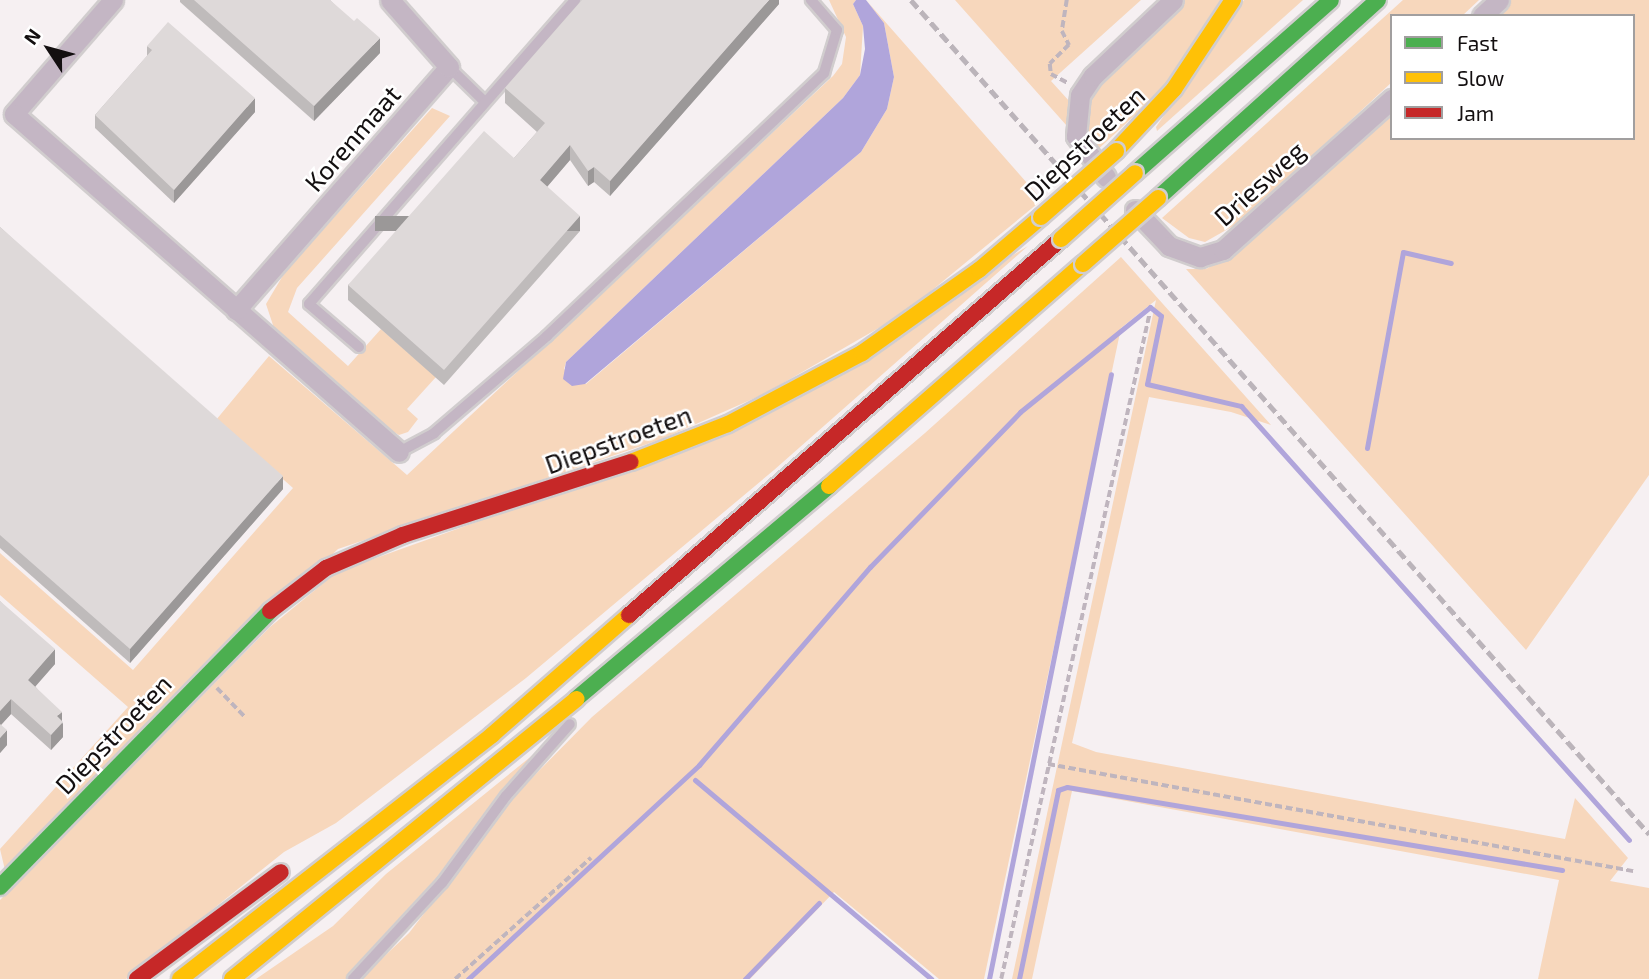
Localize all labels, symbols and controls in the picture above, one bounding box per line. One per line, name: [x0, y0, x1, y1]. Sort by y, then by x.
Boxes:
north arrow: [14, 14, 84, 84]
legend: [1390, 14, 1635, 140]
text: N: [18, 24, 45, 49]
text: Fast: [1457, 30, 1498, 55]
text: Slow: [1457, 65, 1504, 90]
street label: Korenmaat: [298, 79, 406, 197]
street label: Diepstroeten: [1017, 79, 1151, 207]
text: Jam: [1457, 100, 1494, 125]
street label: Driesweg: [1207, 134, 1311, 232]
street label: Diepstroeten: [540, 398, 696, 480]
street label: Diepstroeten: [48, 668, 178, 800]

